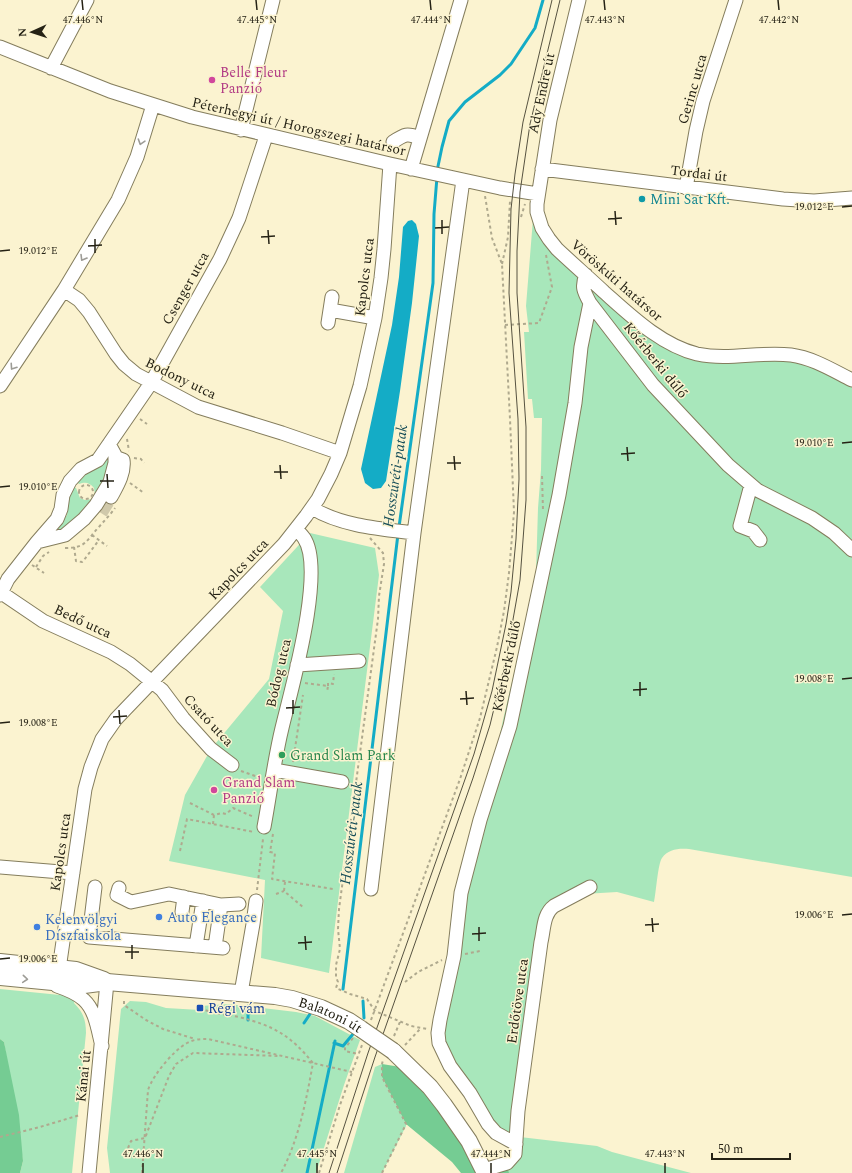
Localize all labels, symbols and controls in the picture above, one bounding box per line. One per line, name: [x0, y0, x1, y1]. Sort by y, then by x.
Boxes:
north arrow: [12, 12, 52, 52]
text: 47.446°N: [63, 12, 103, 28]
text: 47.445°N: [237, 12, 277, 28]
text: 47.444°N: [411, 12, 451, 28]
text: 47.443°N: [585, 12, 625, 28]
text: 47.442°N: [759, 12, 799, 28]
text: N: [14, 28, 31, 37]
street label: Ady Endre út: [523, 51, 560, 135]
street label: Gerinc utca: [672, 51, 713, 127]
place label: Belle Fleur Panzió: [220, 62, 288, 99]
marker: Belle Fleur Panzió: [207, 75, 217, 85]
street label: Péterhegyi út / Horogszegi határsor: [190, 92, 408, 161]
one-way arrow: [138, 139, 146, 146]
street label: Tordai út: [669, 160, 729, 187]
place label: Mini Sat Kft.: [650, 189, 730, 210]
marker: Mini Sat Kft.: [637, 194, 647, 204]
text: 19.012°E: [794, 199, 834, 215]
street label: Vöröskúti határsor: [566, 234, 668, 327]
street label: Kapolcs utca: [349, 236, 380, 318]
text: 19.012°E: [18, 243, 58, 259]
street label: Csenger utca: [157, 248, 214, 329]
one-way arrow: [81, 254, 88, 261]
street label: Kőérberki dűlő: [618, 318, 693, 403]
street label: Bodony utca: [142, 352, 220, 405]
one-way arrow: [10, 363, 17, 370]
water label: Hosszúréti-patak: [377, 423, 414, 529]
text: 19.010°E: [794, 435, 834, 451]
text: 19.010°E: [18, 479, 58, 495]
street label: Kapolcs utca: [203, 534, 273, 605]
street label: Bedő utca: [51, 599, 115, 644]
street label: Kőérberki dűlő: [487, 619, 526, 714]
street label: Bódog utca: [260, 637, 297, 710]
text: 19.008°E: [794, 671, 834, 687]
street label: Csató utca: [179, 689, 239, 752]
text: 19.008°E: [18, 715, 58, 731]
place label: Grand Slam Park: [290, 745, 396, 766]
marker: Grand Slam Park: [277, 750, 287, 760]
place label: Grand Slam Panzió: [222, 772, 295, 809]
water label: Hosszúréti-patak: [334, 780, 369, 886]
marker: Grand Slam Panzió: [209, 785, 219, 795]
street label: Kapolcs utca: [45, 811, 76, 893]
place label: Auto Elegance: [167, 907, 257, 928]
text: 19.006°E: [794, 907, 834, 923]
place label: Kelenvölgyi Díszfaiskola: [45, 909, 121, 946]
marker: Auto Elegance: [154, 912, 164, 922]
marker: Kelenvölgyi Díszfaiskola: [32, 922, 42, 932]
text: 19.006°E: [18, 951, 58, 967]
street label: Erdőtöve utca: [501, 957, 534, 1045]
one-way arrow: [22, 975, 28, 984]
street label: Balatoni út: [296, 992, 367, 1038]
place label: Régi vám: [208, 998, 265, 1019]
marker: Régi vám: [195, 1003, 205, 1013]
street label: Kánai út: [70, 1049, 97, 1103]
scale bar: [712, 1135, 790, 1161]
text: 50 m: [718, 1140, 743, 1159]
text: 47.446°N: [123, 1146, 163, 1162]
text: 47.445°N: [297, 1146, 337, 1162]
text: 47.444°N: [471, 1146, 511, 1162]
text: 47.443°N: [645, 1146, 685, 1162]

